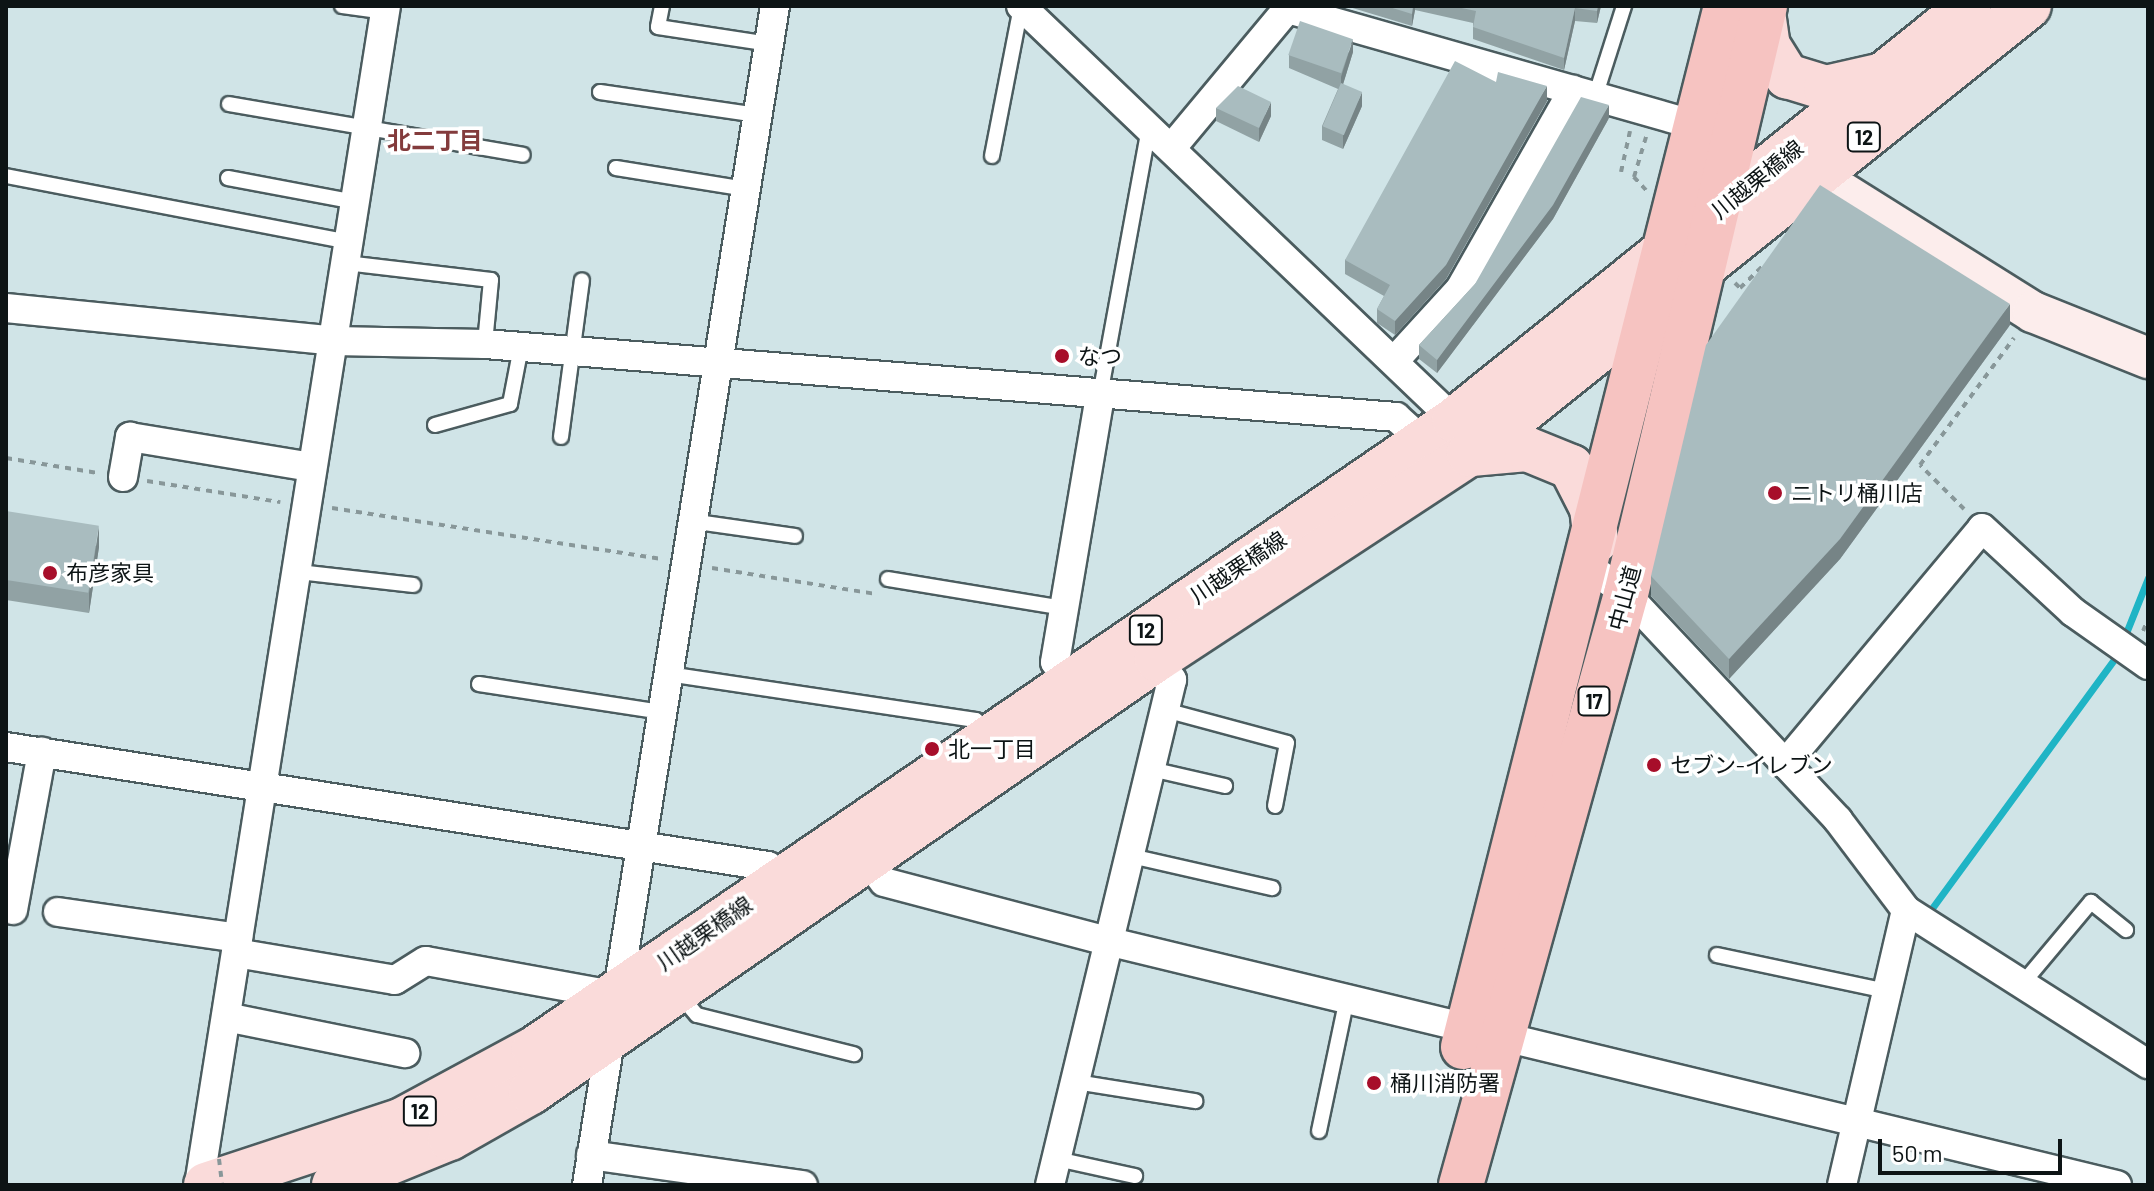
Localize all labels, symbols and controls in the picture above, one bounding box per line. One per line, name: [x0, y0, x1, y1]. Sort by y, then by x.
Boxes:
road number: 12: [1846, 121, 1882, 153]
district label: 北二丁目: [387, 126, 483, 154]
street label: 川越栗橋線: [1706, 134, 1808, 224]
place label: なつ: [1078, 343, 1122, 369]
marker: なつ: [1053, 347, 1071, 365]
place label: ニトリ桶川店: [1791, 480, 1923, 506]
marker: ニトリ桶川店: [1766, 484, 1784, 502]
street label: 川越栗橋線: [1185, 525, 1291, 609]
place label: 布彦家具: [66, 560, 154, 586]
street label: 中山道: [1603, 563, 1645, 633]
marker: 布彦家具: [41, 564, 59, 582]
road number: 12: [1128, 614, 1164, 646]
road number: 17: [1576, 685, 1612, 717]
place label: 北一丁目: [948, 736, 1036, 762]
marker: 北一丁目: [923, 740, 941, 758]
place label: セブン-イレブン: [1670, 752, 1833, 778]
marker: セブン-イレブン: [1645, 756, 1663, 774]
street label: 川越栗橋線: [651, 891, 757, 975]
place label: 桶川消防署: [1390, 1070, 1500, 1096]
marker: 桶川消防署: [1365, 1074, 1383, 1092]
road number: 12: [402, 1095, 438, 1127]
scale bar: [1882, 1123, 2066, 1173]
text: 50 m: [1892, 1138, 1943, 1167]

